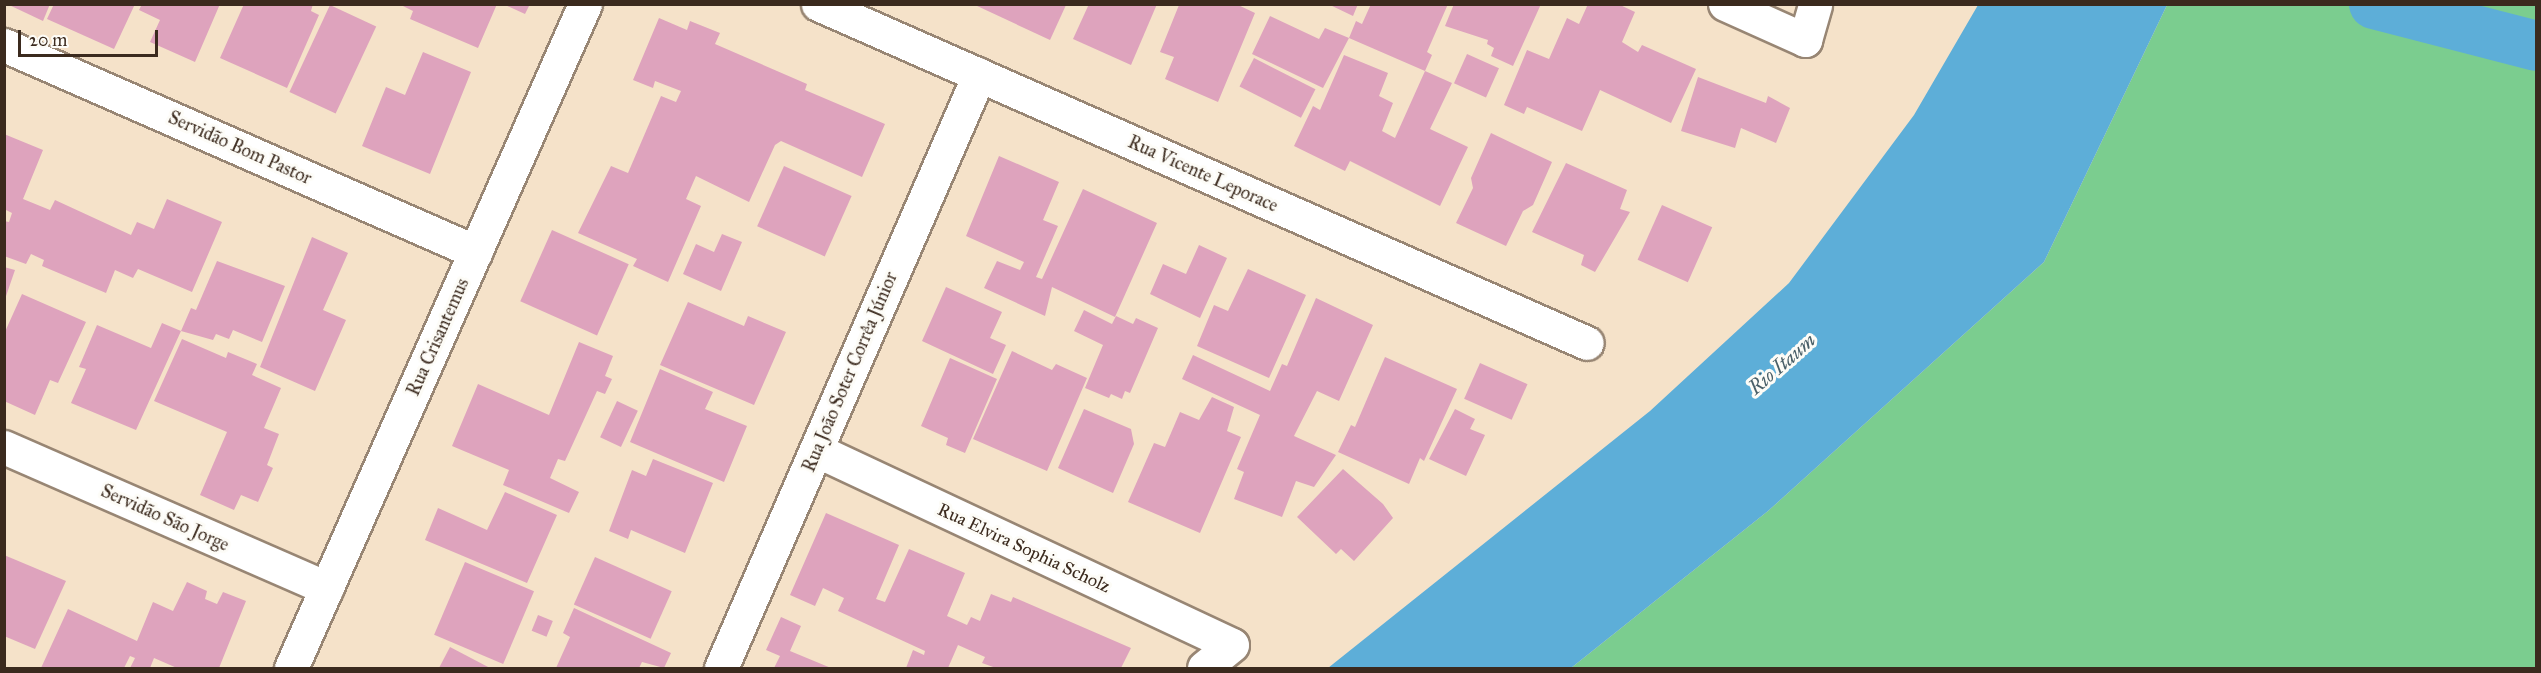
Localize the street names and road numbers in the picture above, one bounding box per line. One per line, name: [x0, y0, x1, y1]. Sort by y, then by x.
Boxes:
street label: Servidão Bom Pastor: [165, 107, 315, 189]
street label: Rua Vicente Leporace: [1125, 131, 1281, 217]
street label: Rua João Soter Corrêa Júnior: [798, 269, 902, 475]
street label: Rua Crisantemus: [402, 275, 474, 399]
street label: Servidão São Jorge: [98, 480, 232, 556]
street label: Rua Elvira Sophia Scholz: [934, 498, 1114, 598]

